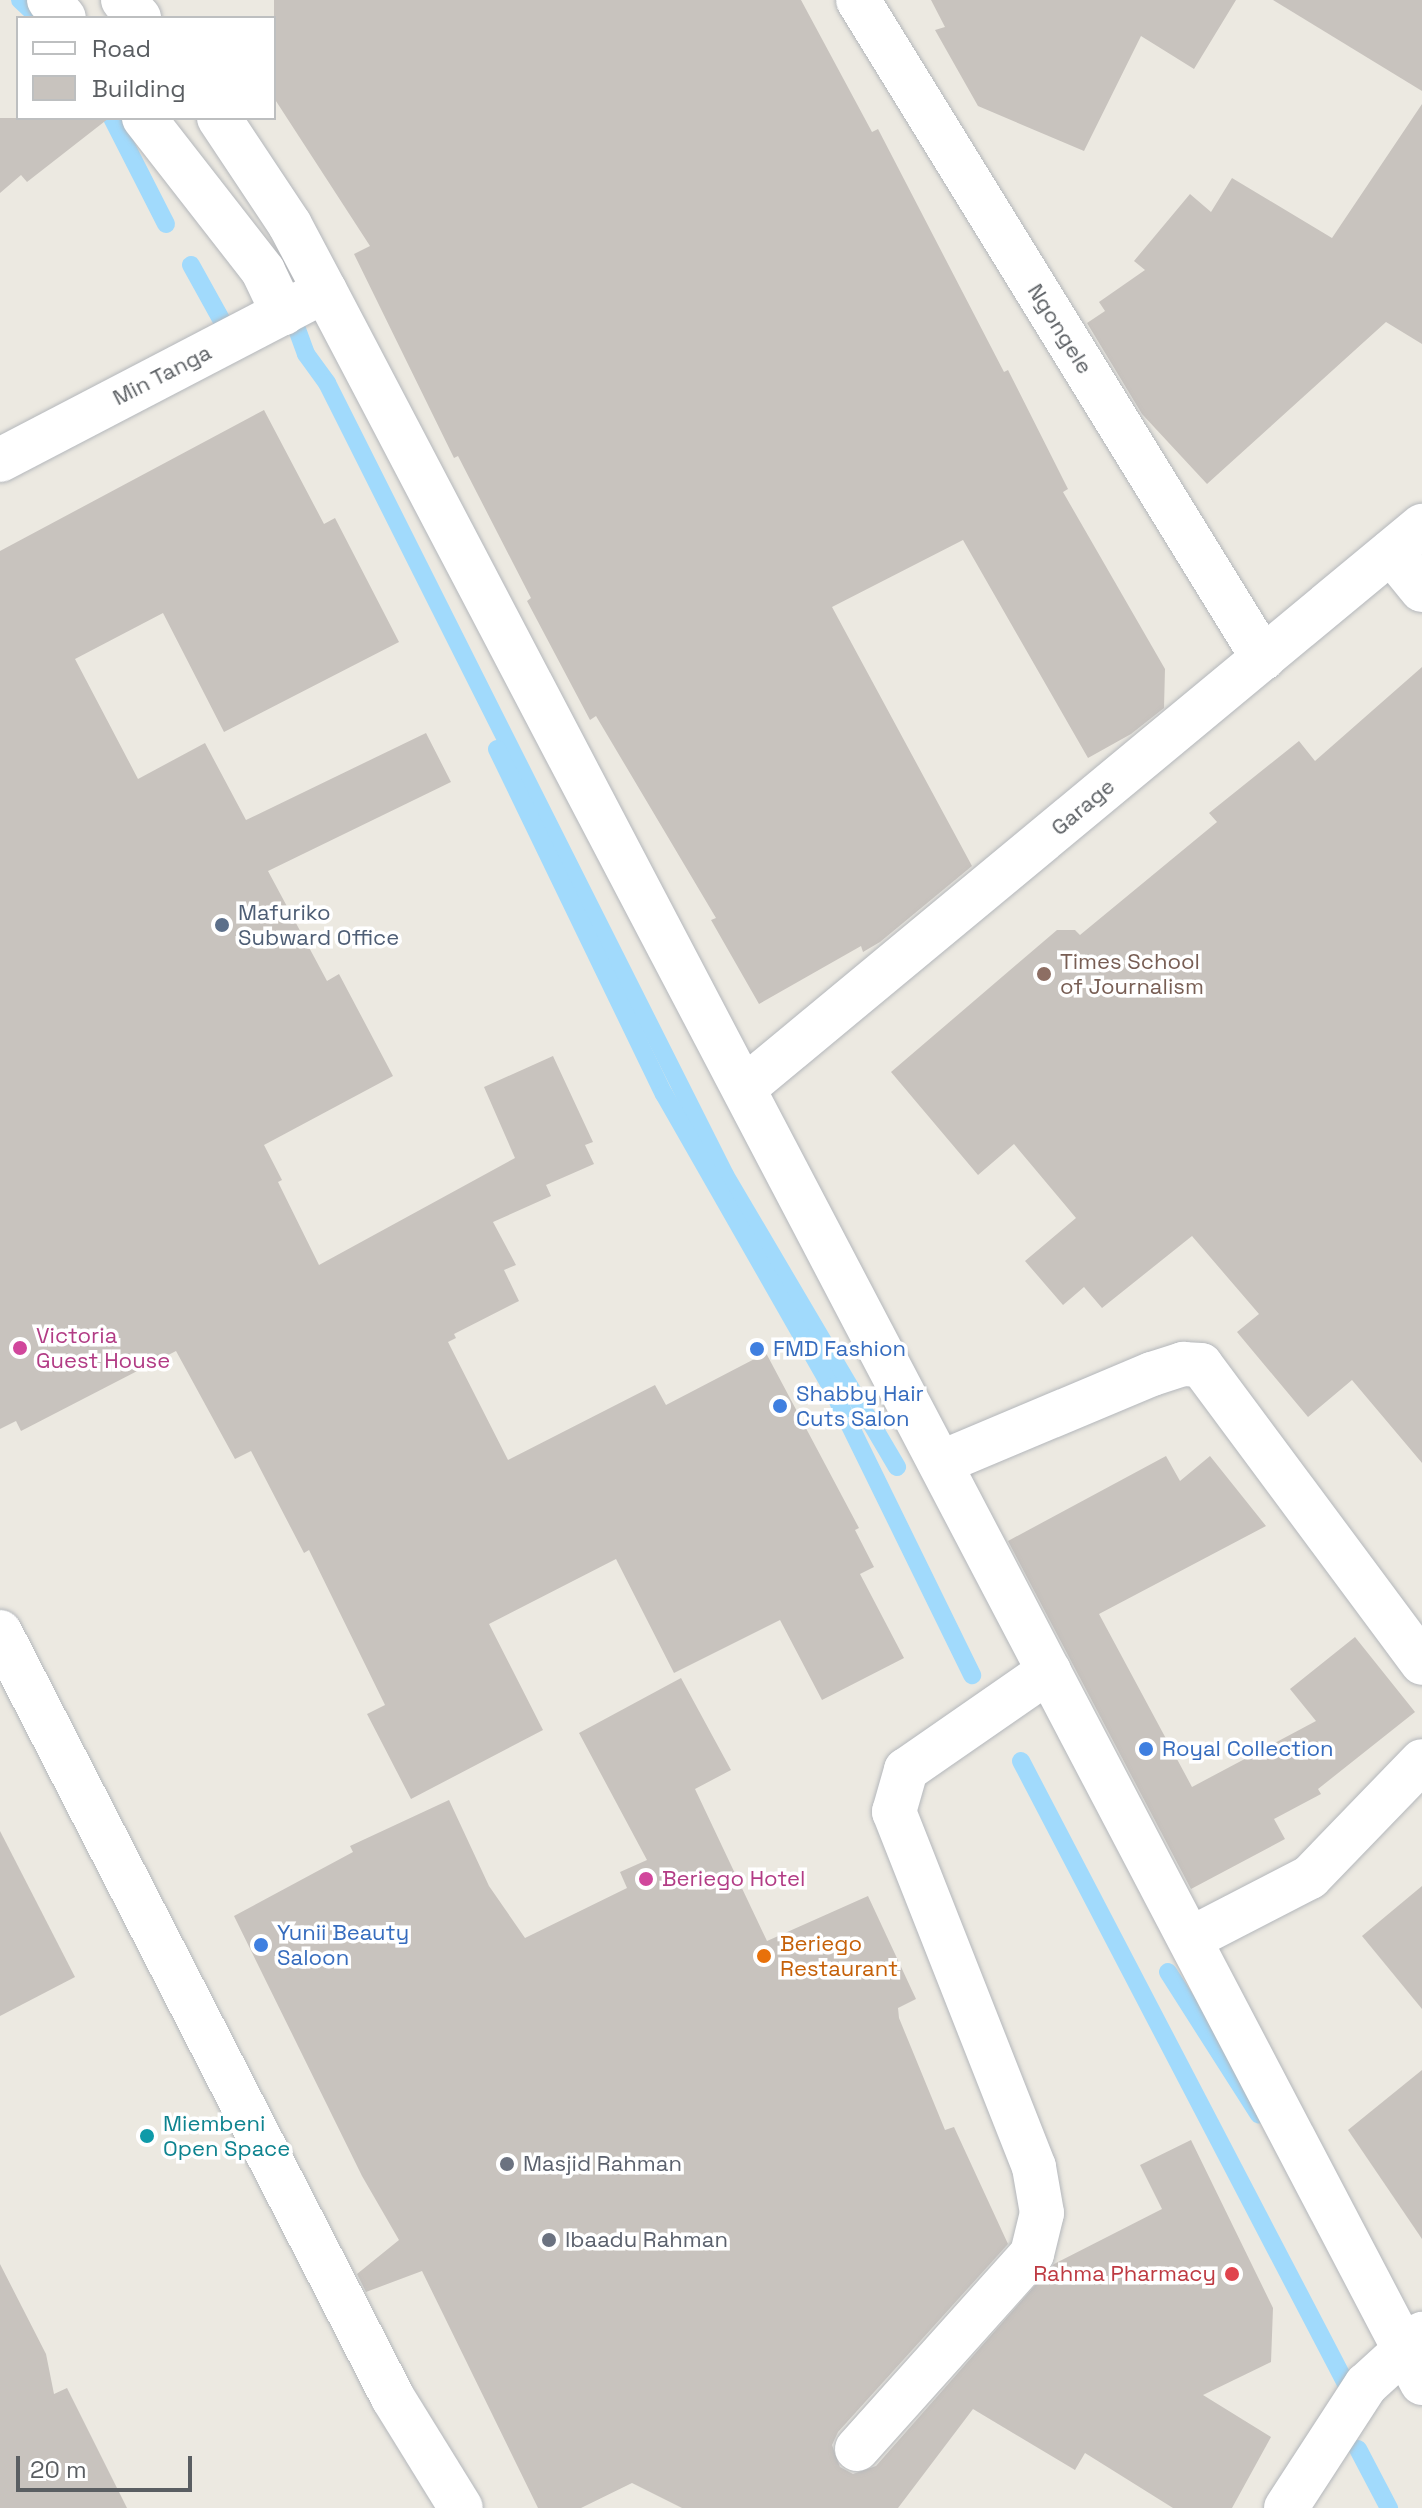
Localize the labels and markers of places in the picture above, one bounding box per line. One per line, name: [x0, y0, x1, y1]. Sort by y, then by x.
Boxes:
place label: Mafuriko Subward Office: [238, 899, 399, 950]
marker: Mafuriko Subward Office: [213, 916, 231, 934]
place label: Times School of Journalism: [1060, 948, 1204, 1000]
marker: Times School of Journalism: [1035, 965, 1053, 983]
place label: Victoria Guest House: [36, 1322, 170, 1374]
place label: FMD Fashion: [773, 1336, 906, 1362]
marker: Victoria Guest House: [11, 1339, 29, 1357]
marker: FMD Fashion: [748, 1340, 766, 1358]
place label: Shabby Hair Cuts Salon: [796, 1380, 924, 1432]
marker: Shabby Hair Cuts Salon: [771, 1397, 789, 1415]
place label: Royal Collection: [1162, 1736, 1333, 1762]
marker: Royal Collection: [1137, 1740, 1155, 1758]
place label: Beriego Hotel: [662, 1866, 805, 1892]
marker: Beriego Hotel: [637, 1870, 655, 1888]
place label: Yunii Beauty Saloon: [277, 1919, 409, 1970]
place label: Beriego Restaurant: [780, 1930, 898, 1982]
marker: Yunii Beauty Saloon: [252, 1936, 270, 1954]
marker: Beriego Restaurant: [755, 1947, 773, 1965]
place label: Miembeni Open Space: [163, 2110, 290, 2162]
marker: Miembeni Open Space: [138, 2127, 156, 2145]
place label: Masjid Rahman: [523, 2151, 682, 2177]
marker: Masjid Rahman: [498, 2155, 516, 2173]
place label: Ibaadu Rahman: [565, 2227, 728, 2253]
marker: Ibaadu Rahman: [540, 2231, 558, 2249]
place label: Rahma Pharmacy: [1033, 2261, 1216, 2287]
marker: Rahma Pharmacy: [1223, 2265, 1241, 2283]

